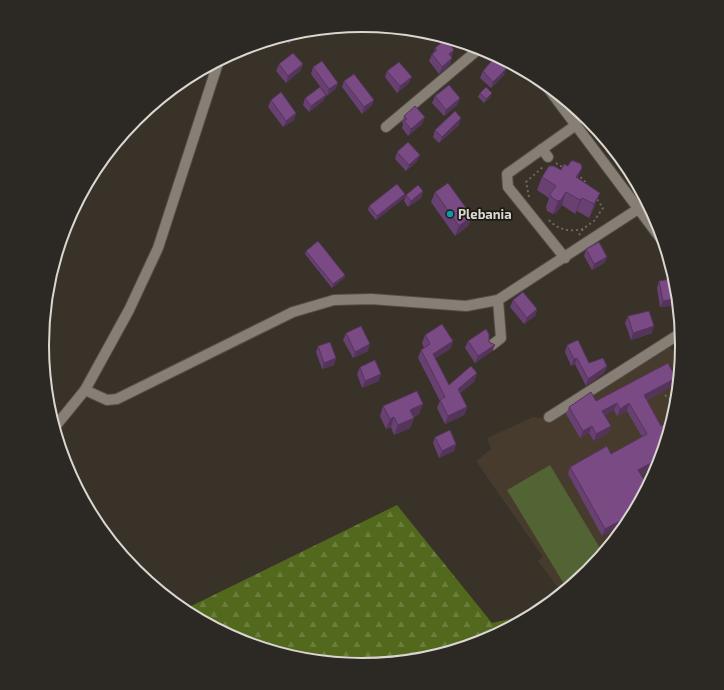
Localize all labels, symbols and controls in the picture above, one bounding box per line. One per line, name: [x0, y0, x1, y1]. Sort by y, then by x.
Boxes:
place label: Plebania: [458, 206, 512, 222]
marker: Plebania: [445, 209, 455, 219]

